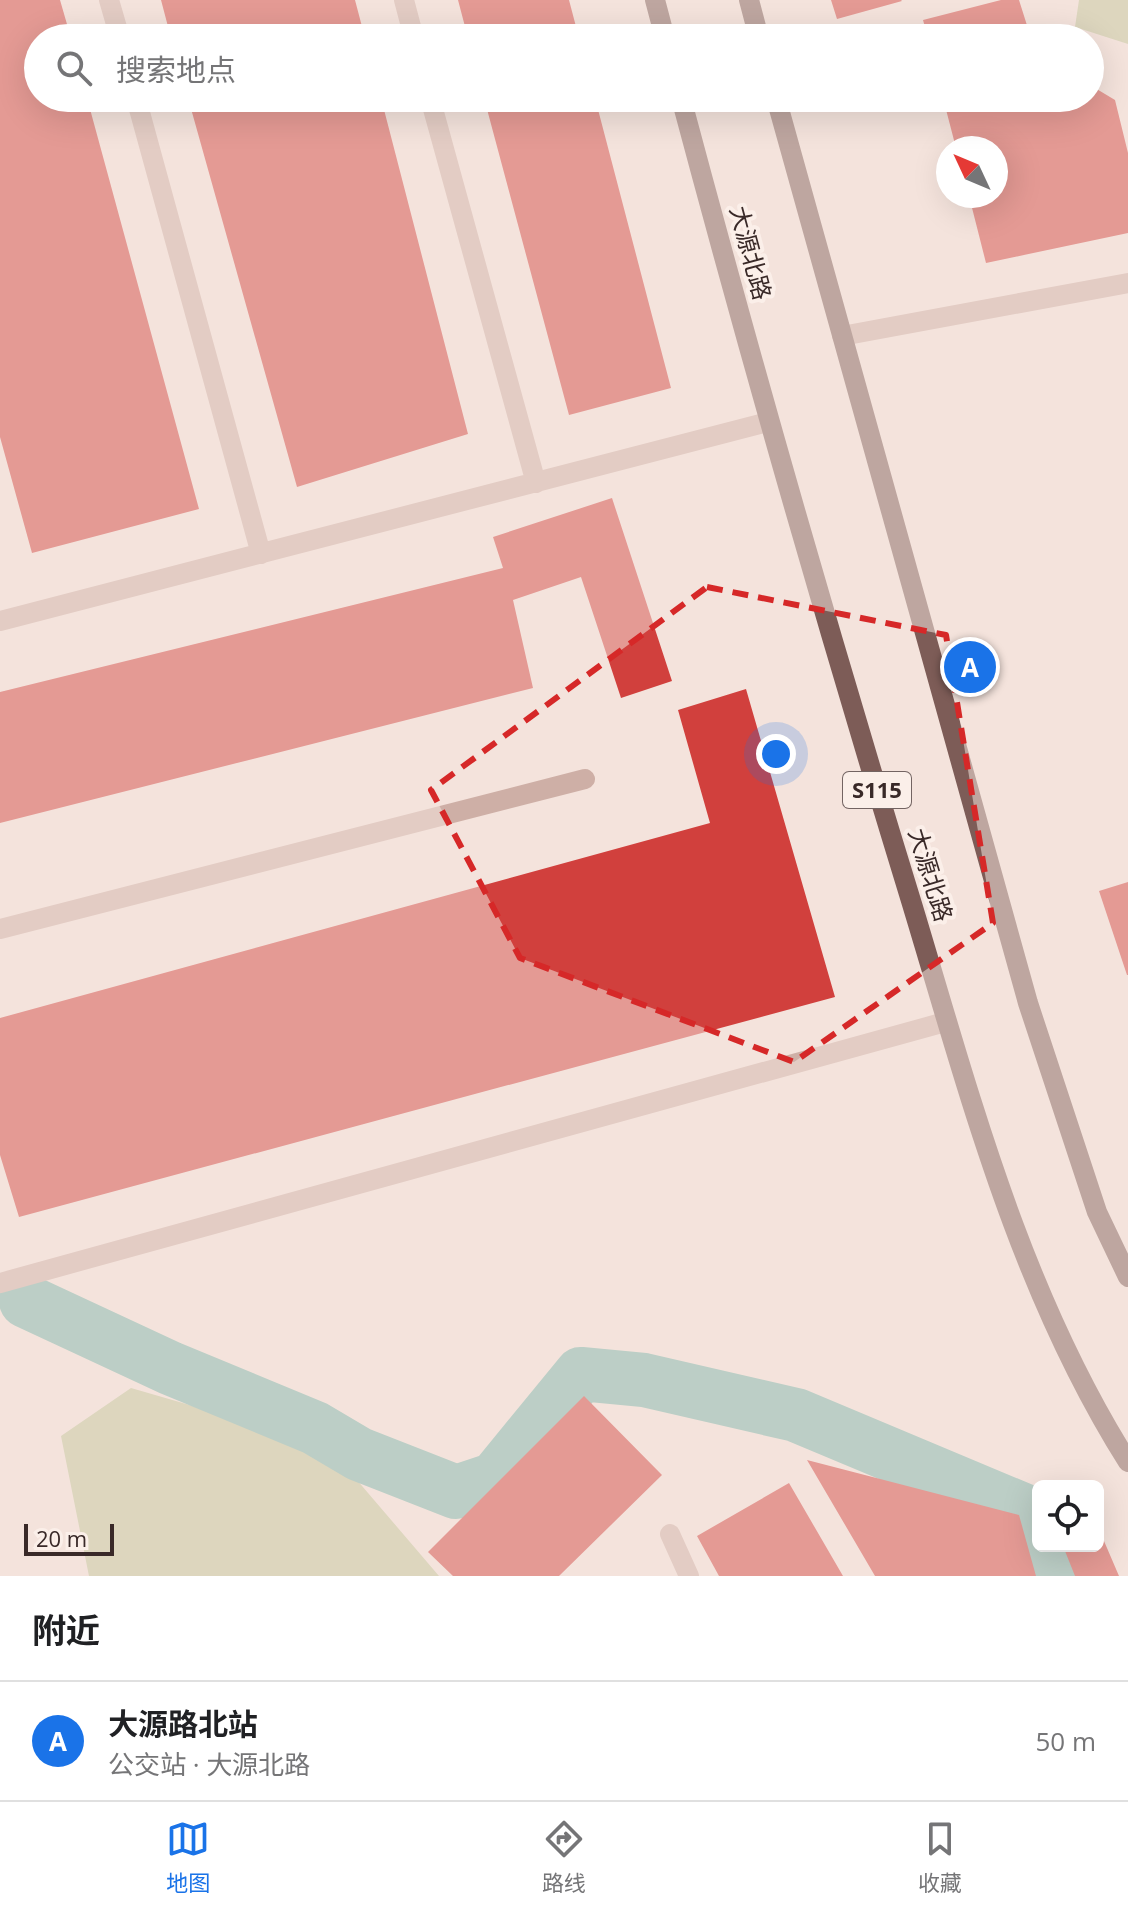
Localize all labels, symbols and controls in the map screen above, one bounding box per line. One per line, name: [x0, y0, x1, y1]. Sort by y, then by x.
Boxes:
search box: [24, 24, 1104, 112]
icon: search: [52, 46, 96, 90]
text: 搜索地点: [116, 49, 236, 90]
north arrow: [936, 136, 1008, 208]
street label: 大源北路: [723, 202, 780, 303]
pin: A: [944, 637, 996, 697]
your location: [756, 734, 796, 774]
road number: S115: [843, 772, 911, 808]
street label: 大源北路: [902, 824, 961, 925]
map controls: [1032, 1480, 1104, 1552]
button: locate: [1032, 1480, 1104, 1552]
scale bar: [24, 1520, 114, 1556]
text: 20 m: [36, 1523, 87, 1553]
text: 附近: [32, 1607, 100, 1653]
text: 大源路北站: [108, 1703, 258, 1744]
text: A: [49, 1723, 67, 1759]
text: 50 m: [1035, 1723, 1096, 1759]
text: 公交站 · 大源北路: [108, 1746, 310, 1782]
tab: 地图: [166, 1817, 210, 1897]
tab: 路线: [542, 1817, 586, 1897]
tab: 收藏: [918, 1817, 962, 1897]

